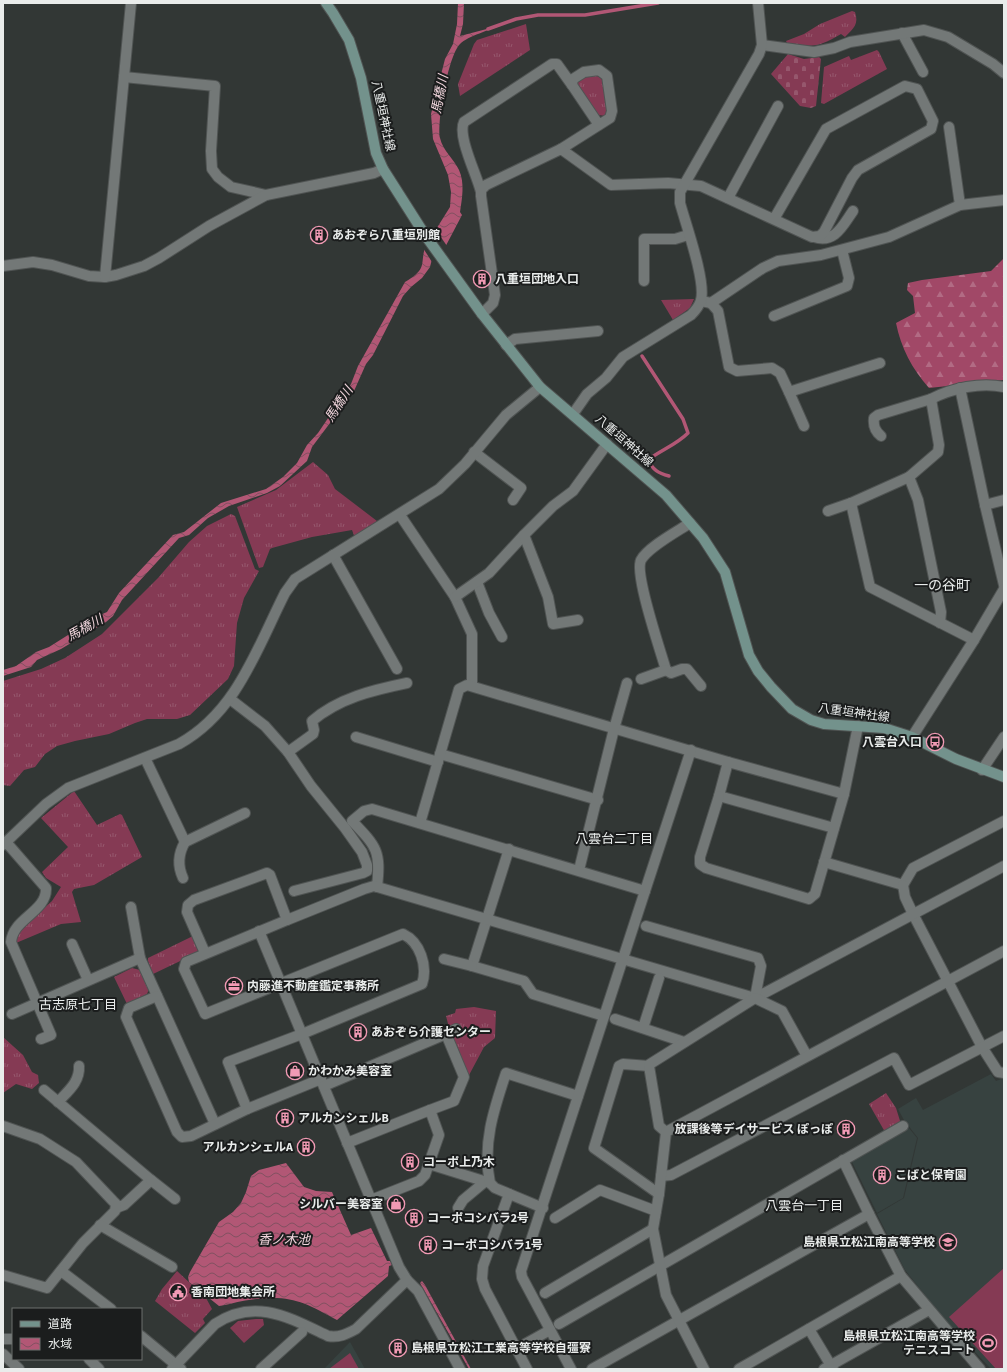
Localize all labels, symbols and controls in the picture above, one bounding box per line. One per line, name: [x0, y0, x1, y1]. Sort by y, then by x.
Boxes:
water label: 馬橋川: [427, 71, 453, 115]
street label: 八重垣神社線: [367, 79, 399, 153]
building icon: あおぞら八重垣別館: [309, 225, 329, 245]
place label: あおぞら八重垣別館: [332, 227, 440, 244]
building icon: 八重垣団地入口: [472, 269, 492, 289]
place label: 八重垣団地入口: [495, 271, 579, 288]
water label: 馬橋川: [321, 381, 358, 425]
street label: 八重垣神社線: [591, 411, 657, 471]
district label: 一の谷町: [914, 576, 970, 596]
water label: 馬橋川: [64, 610, 108, 645]
street label: 八重垣神社線: [817, 700, 891, 726]
bus stop icon: 八雲台入口: [925, 732, 945, 752]
place label: 八雲台入口: [862, 734, 922, 751]
district label: 八雲台二丁目: [575, 830, 653, 848]
office icon: 内藤進不動産鑑定事務所: [224, 976, 244, 996]
place label: 内藤進不動産鑑定事務所: [247, 978, 379, 995]
district label: 古志原七丁目: [39, 996, 117, 1014]
building icon: あおぞら介護センター: [348, 1022, 368, 1042]
place label: あおぞら介護センター: [371, 1024, 491, 1041]
shop icon: かわかみ美容室: [285, 1061, 305, 1081]
place label: かわかみ美容室: [308, 1063, 392, 1080]
building icon: アルカンシェルB: [275, 1108, 295, 1128]
place label: アルカンシェルB: [298, 1110, 389, 1127]
building icon: 放課後等デイサービス ぽっぽ: [836, 1119, 856, 1139]
place label: 放課後等デイサービス ぽっぽ: [675, 1121, 833, 1138]
building icon: アルカンシェルA: [296, 1137, 316, 1157]
place label: アルカンシェルA: [203, 1139, 293, 1156]
building icon: コーポ上乃木: [400, 1152, 420, 1172]
place label: コーポ上乃木: [423, 1154, 495, 1171]
building icon: こばと保育園: [872, 1165, 892, 1185]
place label: こばと保育園: [895, 1167, 967, 1184]
shop icon: シルバー美容室: [386, 1194, 406, 1214]
place label: シルバー美容室: [299, 1196, 383, 1213]
district label: 八雲台一丁目: [765, 1197, 843, 1215]
building icon: コーポコシバラ2号: [404, 1208, 424, 1228]
place label: コーポコシバラ2号: [427, 1210, 529, 1227]
water label: 香ノ木池: [258, 1231, 312, 1249]
school or university icon: 島根県立松江南高等学校: [938, 1232, 958, 1252]
place label: 島根県立松江南高等学校: [803, 1234, 935, 1251]
building icon: コーポコシバラ1号: [418, 1235, 438, 1255]
place label: コーポコシバラ1号: [441, 1237, 543, 1254]
public building icon: 香南団地集会所: [168, 1282, 188, 1302]
place label: 香南団地集会所: [191, 1284, 275, 1301]
legend: [12, 1308, 142, 1360]
text: 道路: [48, 1316, 72, 1333]
place label: 島根県立松江南高等学校 テニスコート: [843, 1328, 975, 1359]
sports icon: 島根県立松江南高等学校 テニスコート: [978, 1333, 998, 1353]
text: 水域: [48, 1336, 72, 1353]
building icon: 島根県立松江工業高等学校自彊寮: [388, 1338, 408, 1358]
place label: 島根県立松江工業高等学校自彊寮: [411, 1340, 591, 1357]

